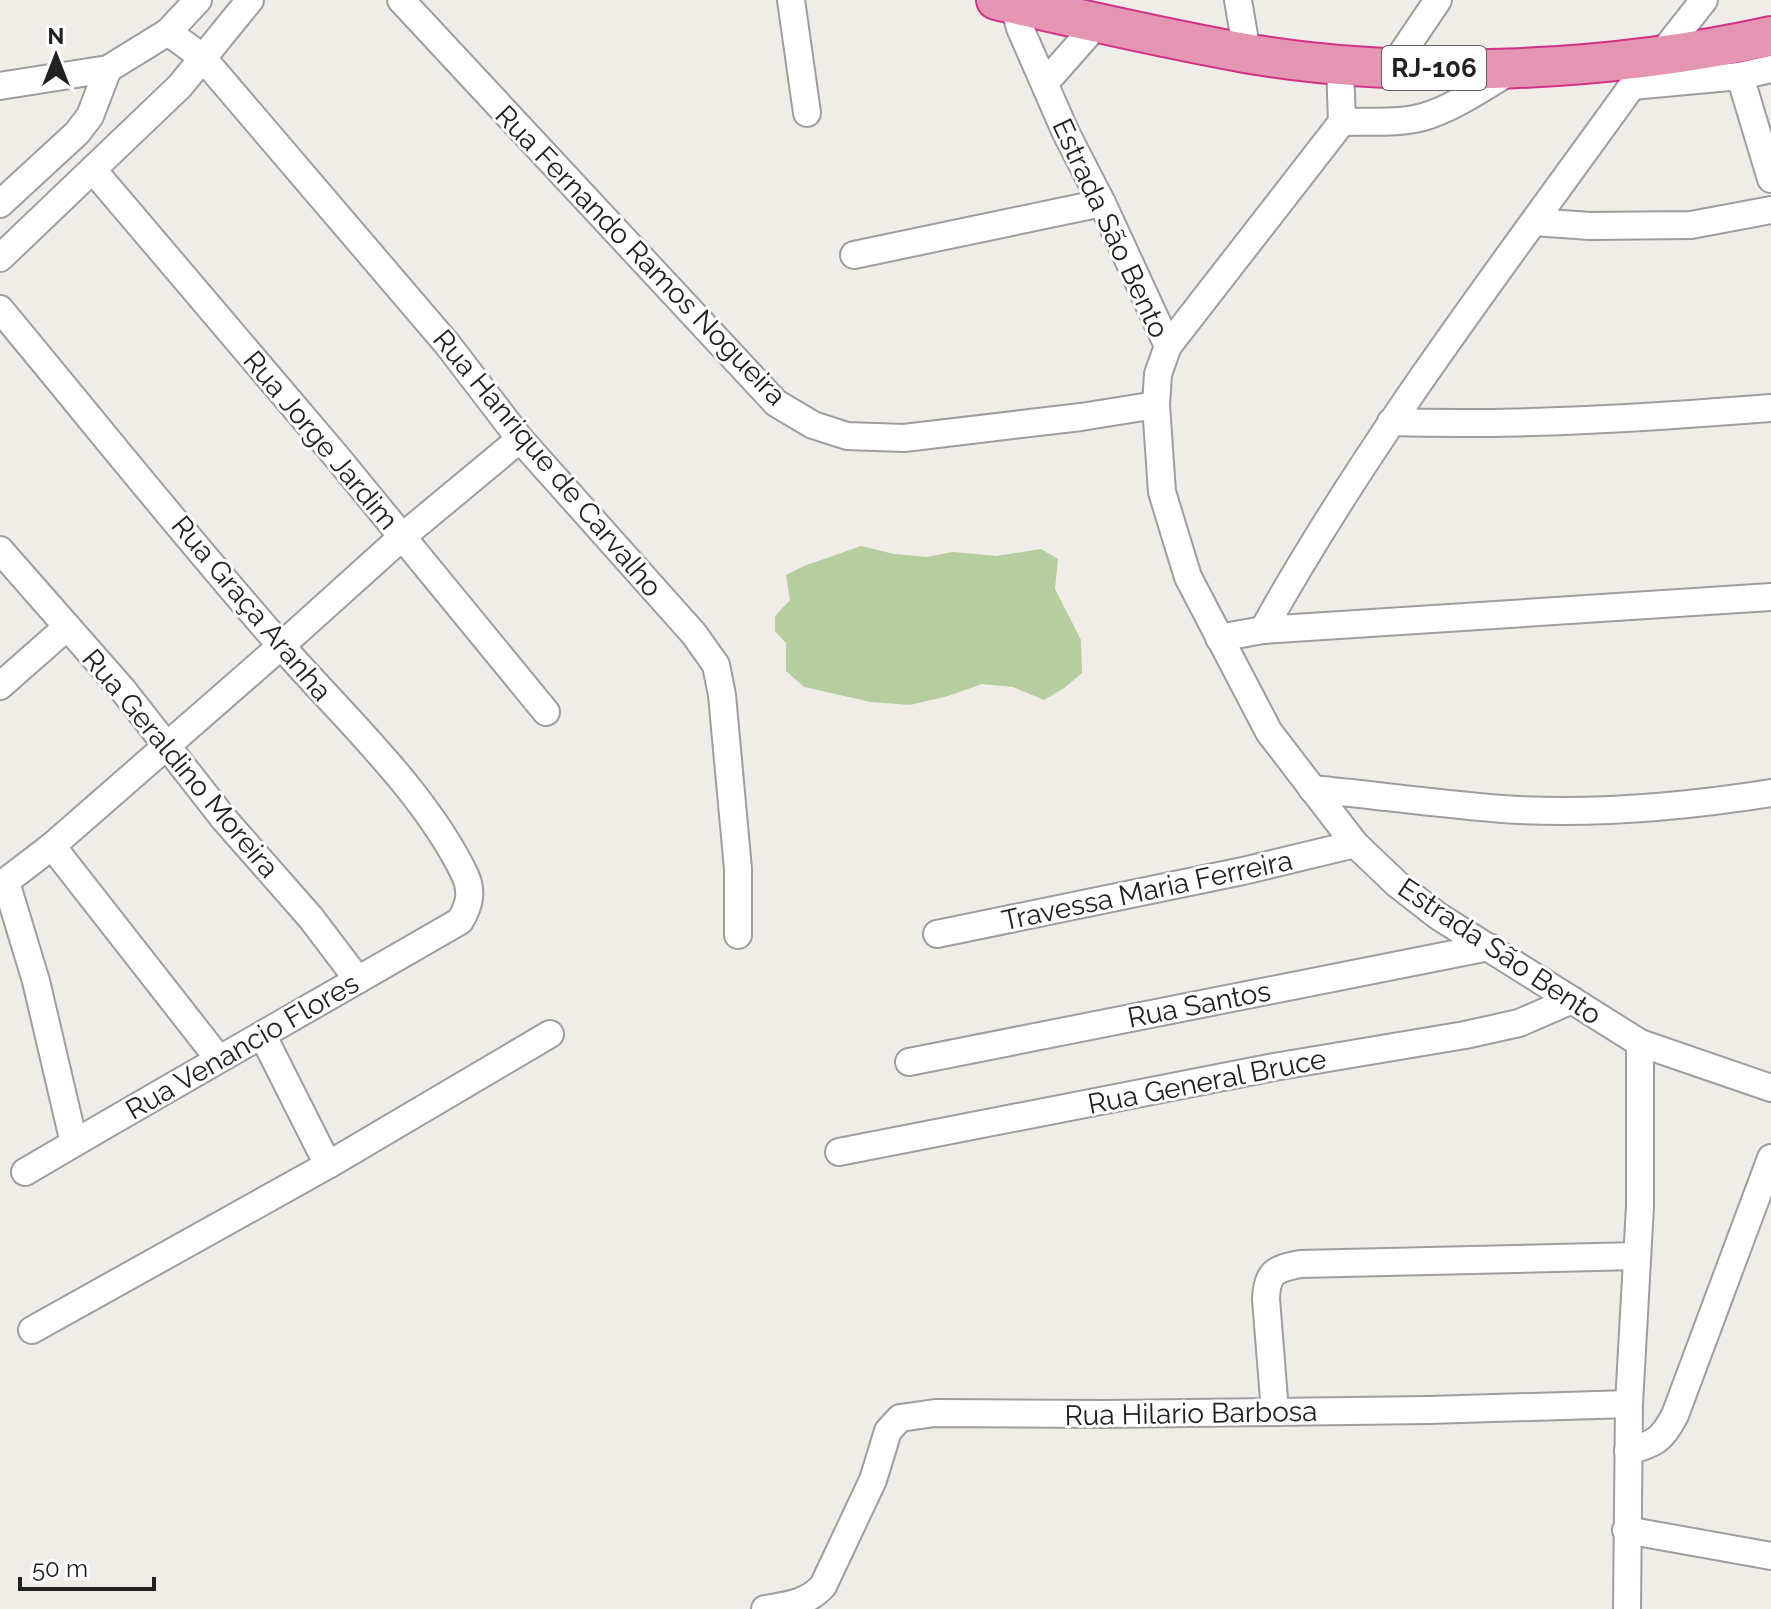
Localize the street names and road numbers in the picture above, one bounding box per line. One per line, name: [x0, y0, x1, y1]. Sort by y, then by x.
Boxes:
road number: RJ-106: [1382, 46, 1486, 90]
street label: Rua Fernando Ramos Nogueira: [488, 99, 793, 412]
street label: Estrada São Bento: [1045, 113, 1176, 343]
street label: Rua Hanrique de Carvalho: [426, 323, 669, 604]
street label: Rua Jorge Jardim: [236, 344, 405, 536]
street label: Rua Graça Aranha: [165, 509, 338, 707]
street label: Rua Geraldino Moreira: [75, 642, 286, 884]
street label: Travessa Maria Ferreira: [999, 844, 1295, 937]
street label: Estrada São Bento: [1392, 871, 1608, 1032]
street label: Rua Venancio Flores: [120, 966, 364, 1126]
street label: Rua Santos: [1125, 974, 1273, 1035]
street label: Rua General Bruce: [1085, 1042, 1329, 1121]
street label: Rua Hilario Barbosa: [1064, 1395, 1318, 1432]

